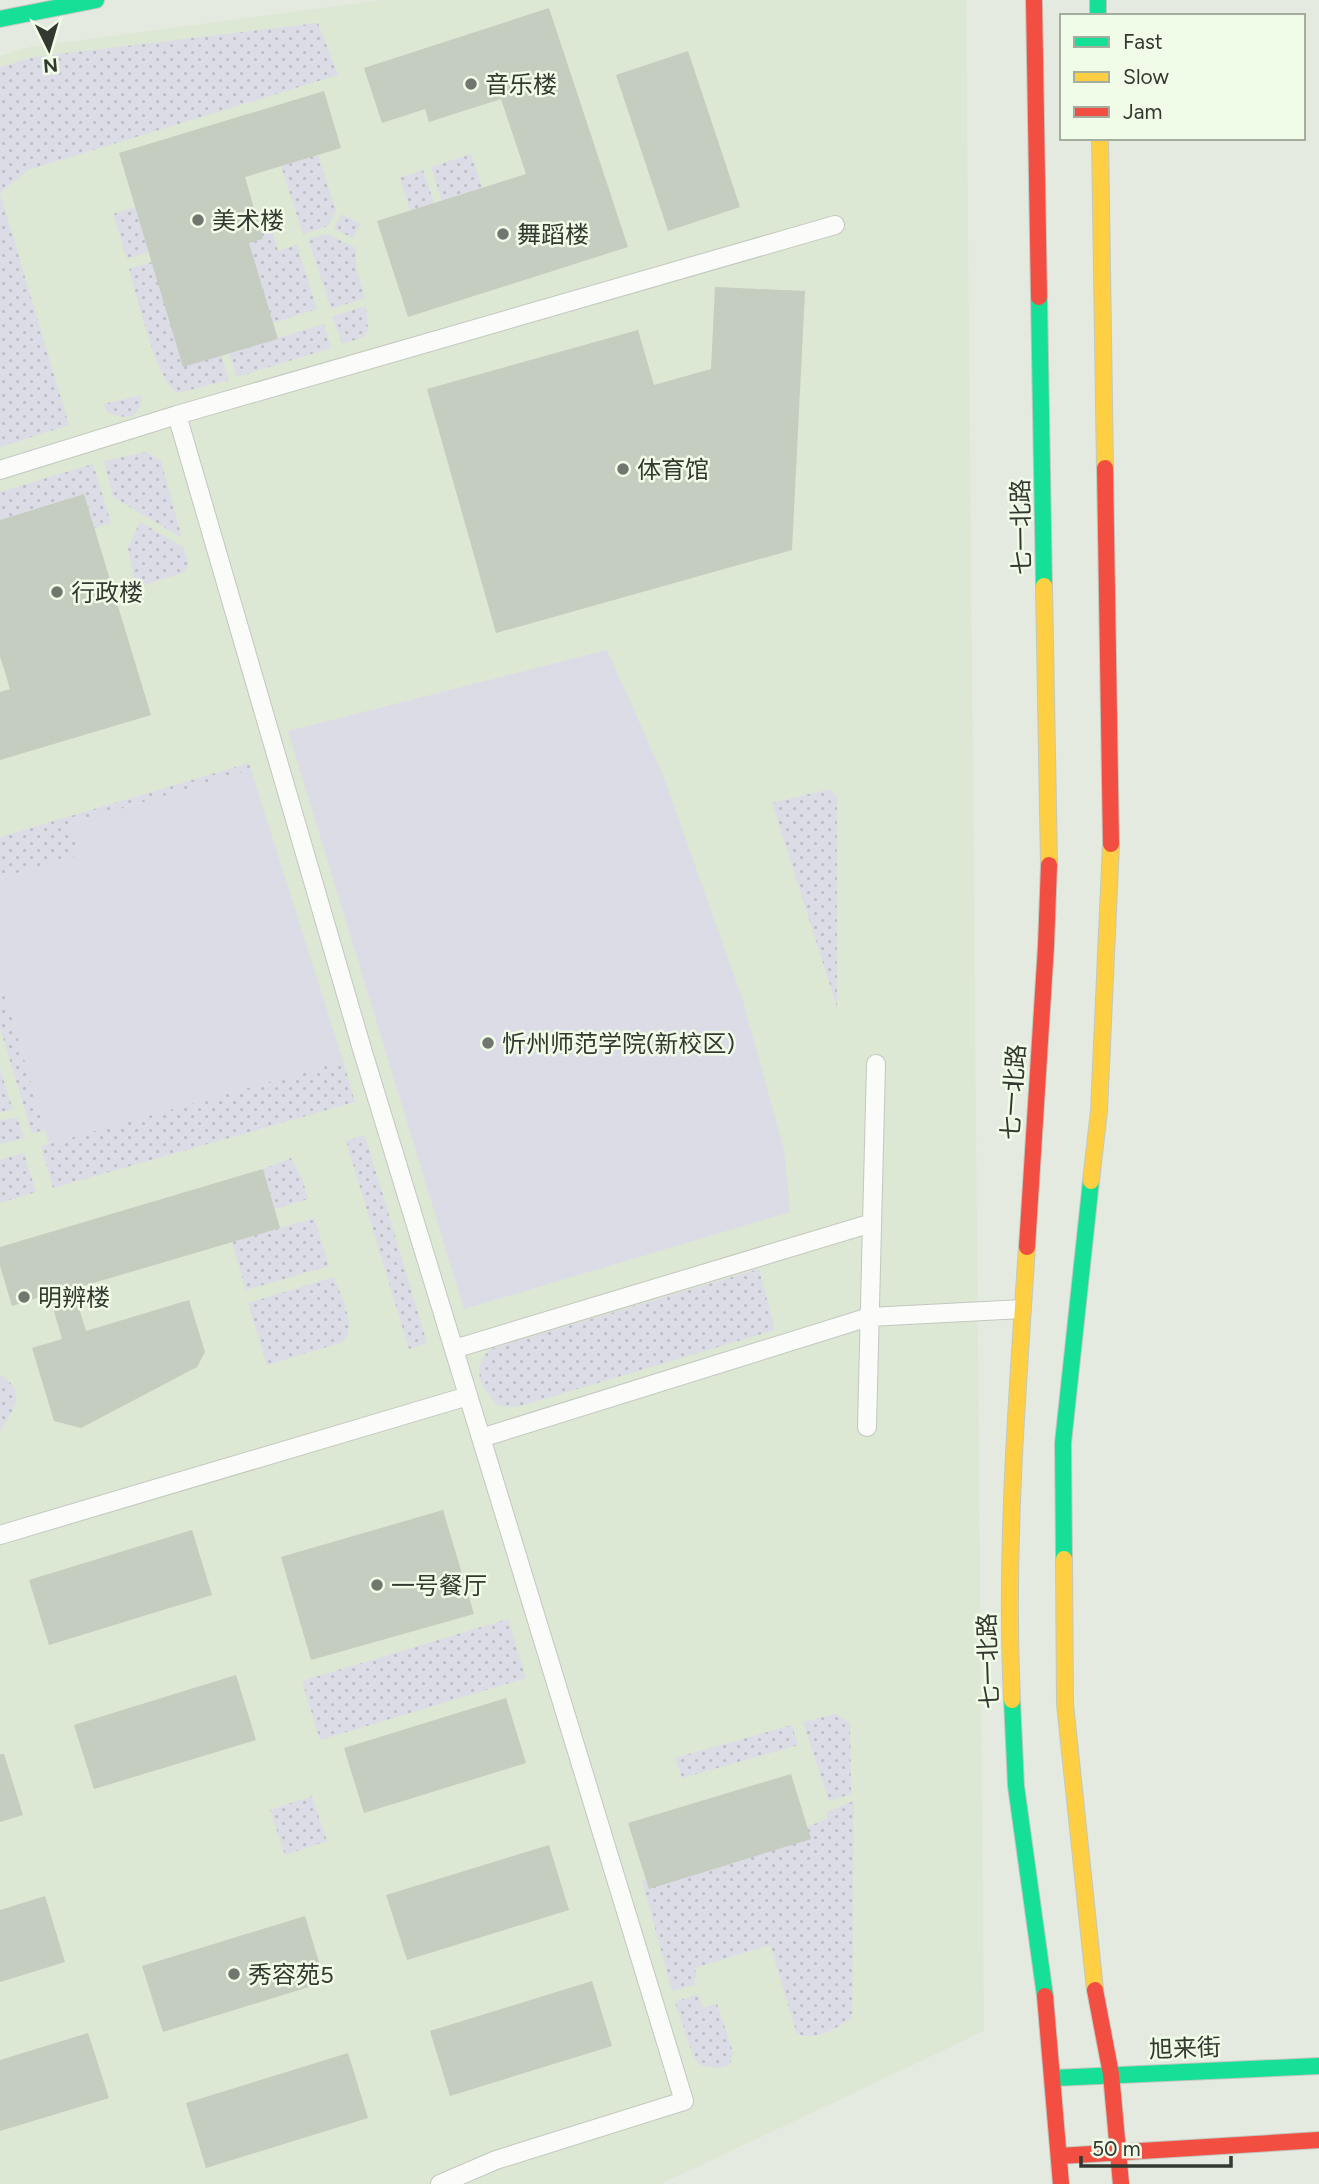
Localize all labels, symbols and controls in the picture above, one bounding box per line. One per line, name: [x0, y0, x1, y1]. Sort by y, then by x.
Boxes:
north arrow: [14, 14, 84, 84]
legend: [1060, 14, 1305, 140]
text: Fast: [1123, 29, 1163, 54]
text: N: [42, 53, 59, 78]
text: Slow: [1123, 64, 1169, 89]
place label: 音乐楼: [485, 70, 557, 99]
marker: 音乐楼: [463, 76, 479, 92]
text: Jam: [1123, 99, 1162, 124]
place label: 美术楼: [212, 206, 284, 235]
marker: 美术楼: [190, 212, 206, 228]
place label: 舞蹈楼: [517, 220, 589, 249]
marker: 舞蹈楼: [495, 226, 511, 242]
place label: 体育馆: [637, 455, 709, 484]
marker: 体育馆: [615, 461, 631, 477]
street label: 七一北路: [1006, 479, 1036, 575]
place label: 行政楼: [71, 578, 143, 607]
marker: 行政楼: [49, 584, 65, 600]
place label: 忻州师范学院(新校区): [502, 1029, 735, 1058]
marker: 忻州师范学院(新校区): [480, 1035, 496, 1051]
street label: 七一北路: [995, 1043, 1031, 1141]
place label: 明辨楼: [38, 1283, 110, 1312]
marker: 明辨楼: [16, 1289, 32, 1305]
place label: 一号餐厅: [391, 1571, 487, 1600]
marker: 一号餐厅: [369, 1577, 385, 1593]
street label: 七一北路: [972, 1613, 1004, 1709]
place label: 秀容苑5: [248, 1960, 334, 1989]
marker: 秀容苑5: [226, 1966, 242, 1982]
street label: 旭来街: [1149, 2032, 1221, 2064]
scale bar: [1081, 2124, 1232, 2168]
text: 50 m: [1092, 2136, 1141, 2161]

